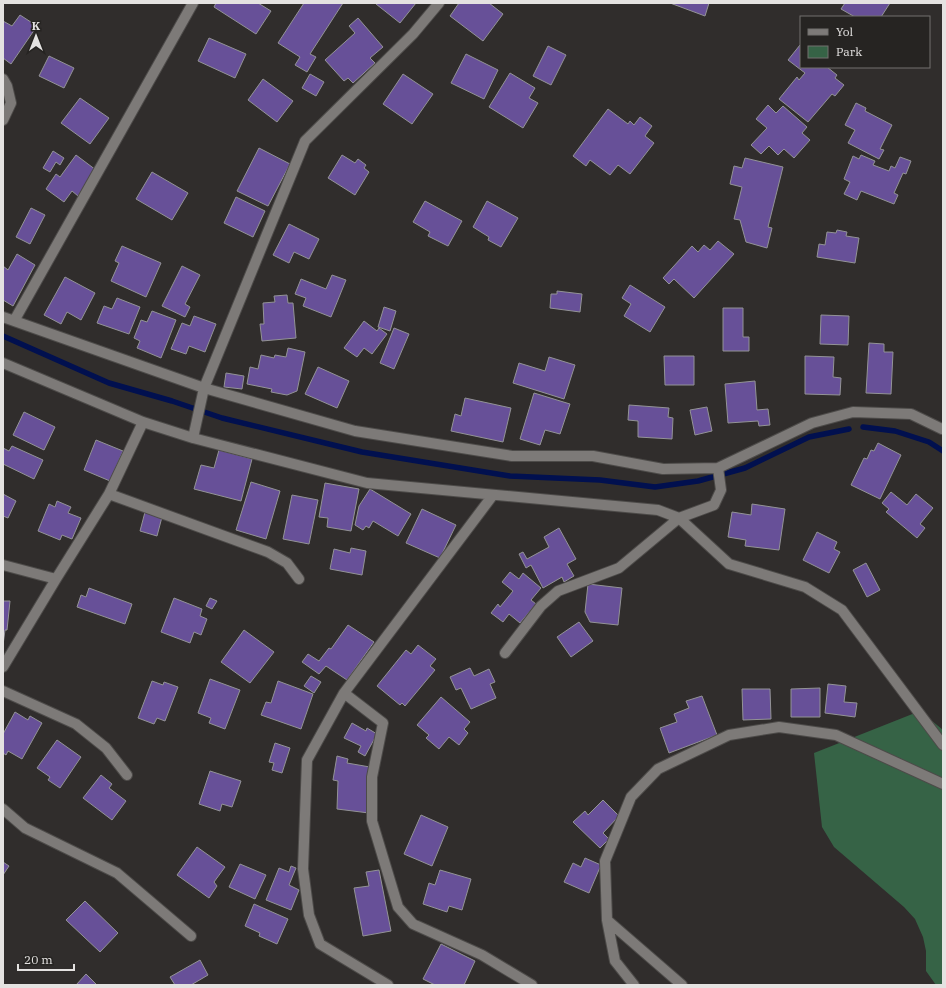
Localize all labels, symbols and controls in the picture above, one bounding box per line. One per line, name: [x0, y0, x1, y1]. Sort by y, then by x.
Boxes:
north arrow: [16, 16, 56, 56]
legend: [800, 16, 930, 68]
text: K: [32, 19, 41, 33]
text: Yol: [836, 24, 854, 39]
text: Park: [836, 44, 862, 59]
scale bar: [18, 946, 74, 972]
text: 20 m: [24, 952, 53, 967]

